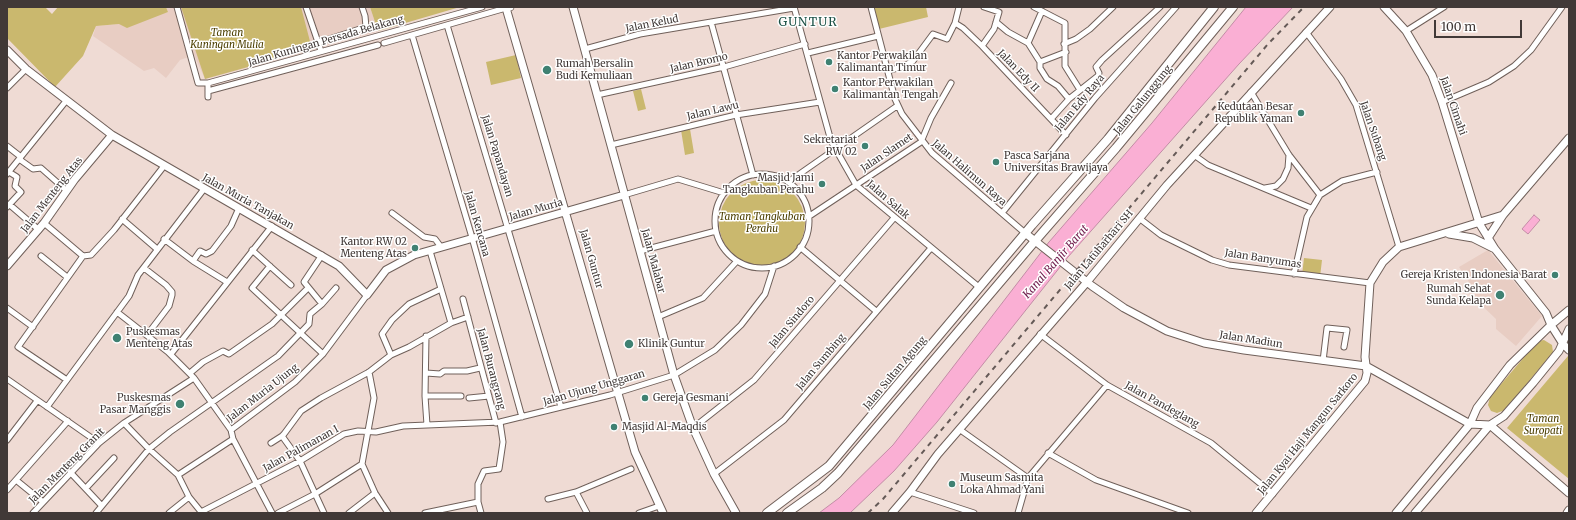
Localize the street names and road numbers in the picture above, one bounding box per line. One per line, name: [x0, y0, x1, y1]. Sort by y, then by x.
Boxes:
street label: Jalan Kuningan Persada Belakang: [247, 13, 405, 69]
street label: Jalan Kelud: [624, 13, 680, 35]
street label: Jalan Edy II: [995, 47, 1041, 95]
street label: Jalan Bromo: [669, 51, 729, 75]
street label: Jalan Galunggung: [1111, 63, 1175, 137]
street label: Jalan Edy Raya: [1053, 72, 1107, 134]
street label: Jalan Cimahi: [1437, 75, 1469, 137]
street label: Jalan Lawu: [686, 99, 740, 123]
street label: Jalan Subang: [1357, 100, 1389, 162]
street label: Jalan Papandayan: [479, 114, 515, 198]
street label: Jalan Slamet: [859, 131, 915, 175]
street label: Jalan Halimun Raya: [930, 138, 1008, 208]
street label: Jalan Menteng Atas: [19, 155, 85, 235]
street label: Jalan Muria Tanjakan: [200, 172, 296, 232]
street label: Jalan Salak: [864, 178, 912, 222]
street label: Jalan Kencana: [462, 190, 492, 258]
street label: Jalan Muria: [508, 197, 564, 223]
street label: Jalan Latuharhari SH: [1062, 208, 1136, 292]
street label: Jalan Guntur: [577, 228, 605, 290]
street label: Jalan Malabar: [639, 228, 667, 294]
street label: Jalan Banyumas: [1224, 247, 1302, 271]
street label: Jalan Sindoro: [767, 294, 817, 350]
street label: Jalan Burangrang: [474, 327, 508, 411]
street label: Jalan Madiun: [1219, 329, 1283, 351]
street label: Jalan Sumbing: [794, 331, 848, 393]
street label: Jalan Sultan Agung: [861, 334, 929, 412]
street label: Jalan Muria Ujung: [225, 362, 301, 424]
street label: Jalan Ujung Unggaran: [542, 368, 646, 408]
street label: Jalan Kyai Haji Mangun Sarkoro: [1256, 371, 1360, 497]
street label: Jalan Pandeglang: [1123, 380, 1201, 430]
street label: Jalan Palimanan I: [261, 423, 341, 475]
street label: Jalan Menteng Granit: [27, 426, 107, 506]

